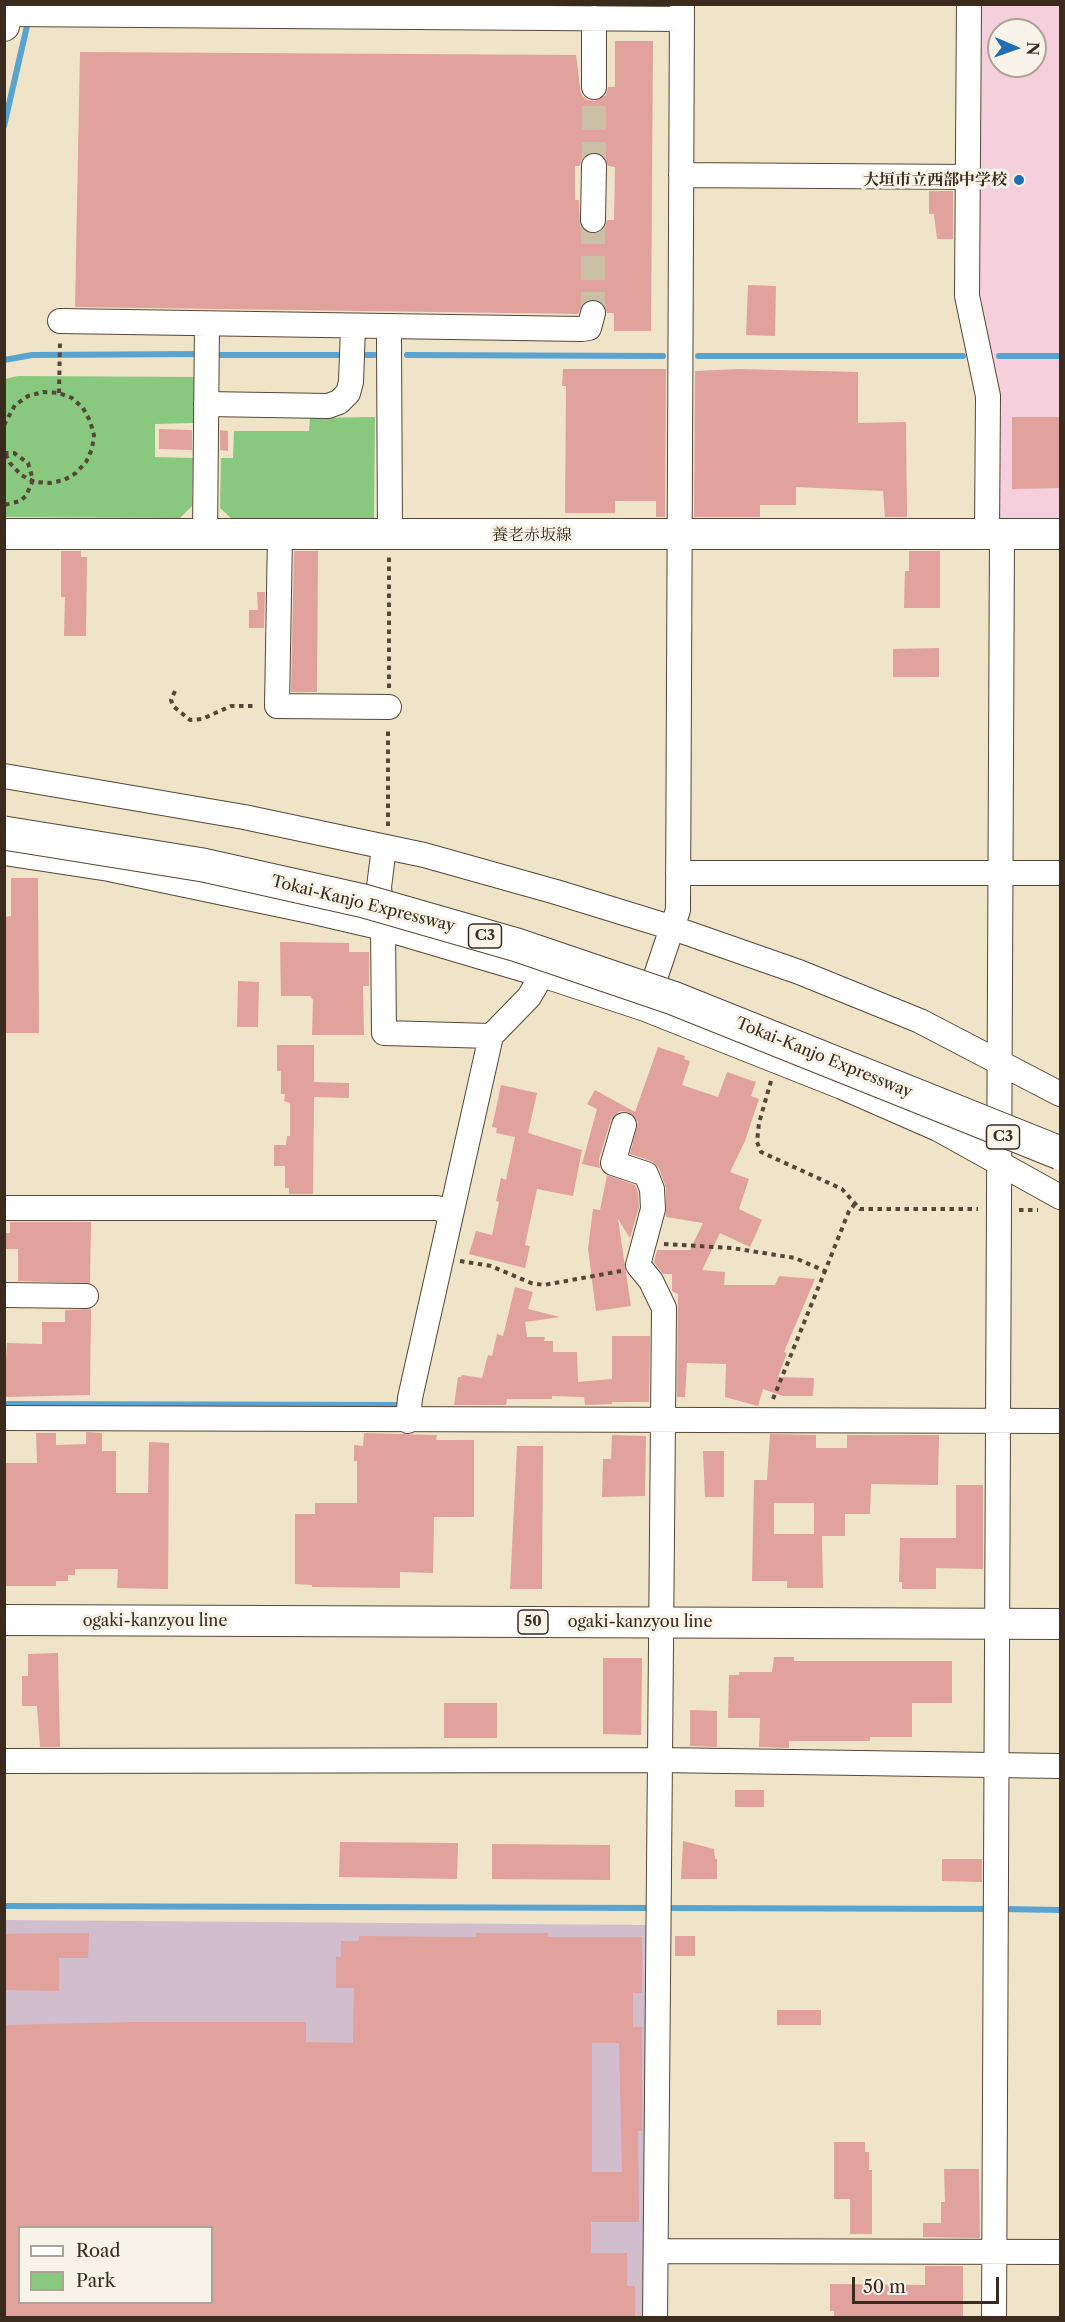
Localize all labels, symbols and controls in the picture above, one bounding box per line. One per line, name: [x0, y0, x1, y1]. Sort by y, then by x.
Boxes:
north arrow: [987, 18, 1047, 78]
text: N: [1023, 41, 1043, 56]
place label: 大垣市立西部中学校: [863, 170, 1007, 190]
marker: 大垣市立西部中学校: [1012, 173, 1026, 187]
street label: 養老赤坂線: [492, 525, 572, 545]
street label: Tokai-Kanjo Expressway: [269, 872, 457, 936]
road number: C3: [468, 924, 502, 948]
street label: Tokai-Kanjo Expressway: [733, 1014, 915, 1102]
road number: C3: [986, 1125, 1020, 1149]
road number: 50: [518, 1610, 548, 1634]
street label: ogaki-kanzyou line: [83, 1611, 227, 1631]
street label: ogaki-kanzyou line: [568, 1612, 712, 1632]
legend: [18, 2226, 213, 2304]
text: Road: [76, 2240, 121, 2262]
scale bar: [855, 2265, 1002, 2303]
text: Park: [76, 2270, 115, 2292]
text: 50 m: [863, 2276, 906, 2298]

